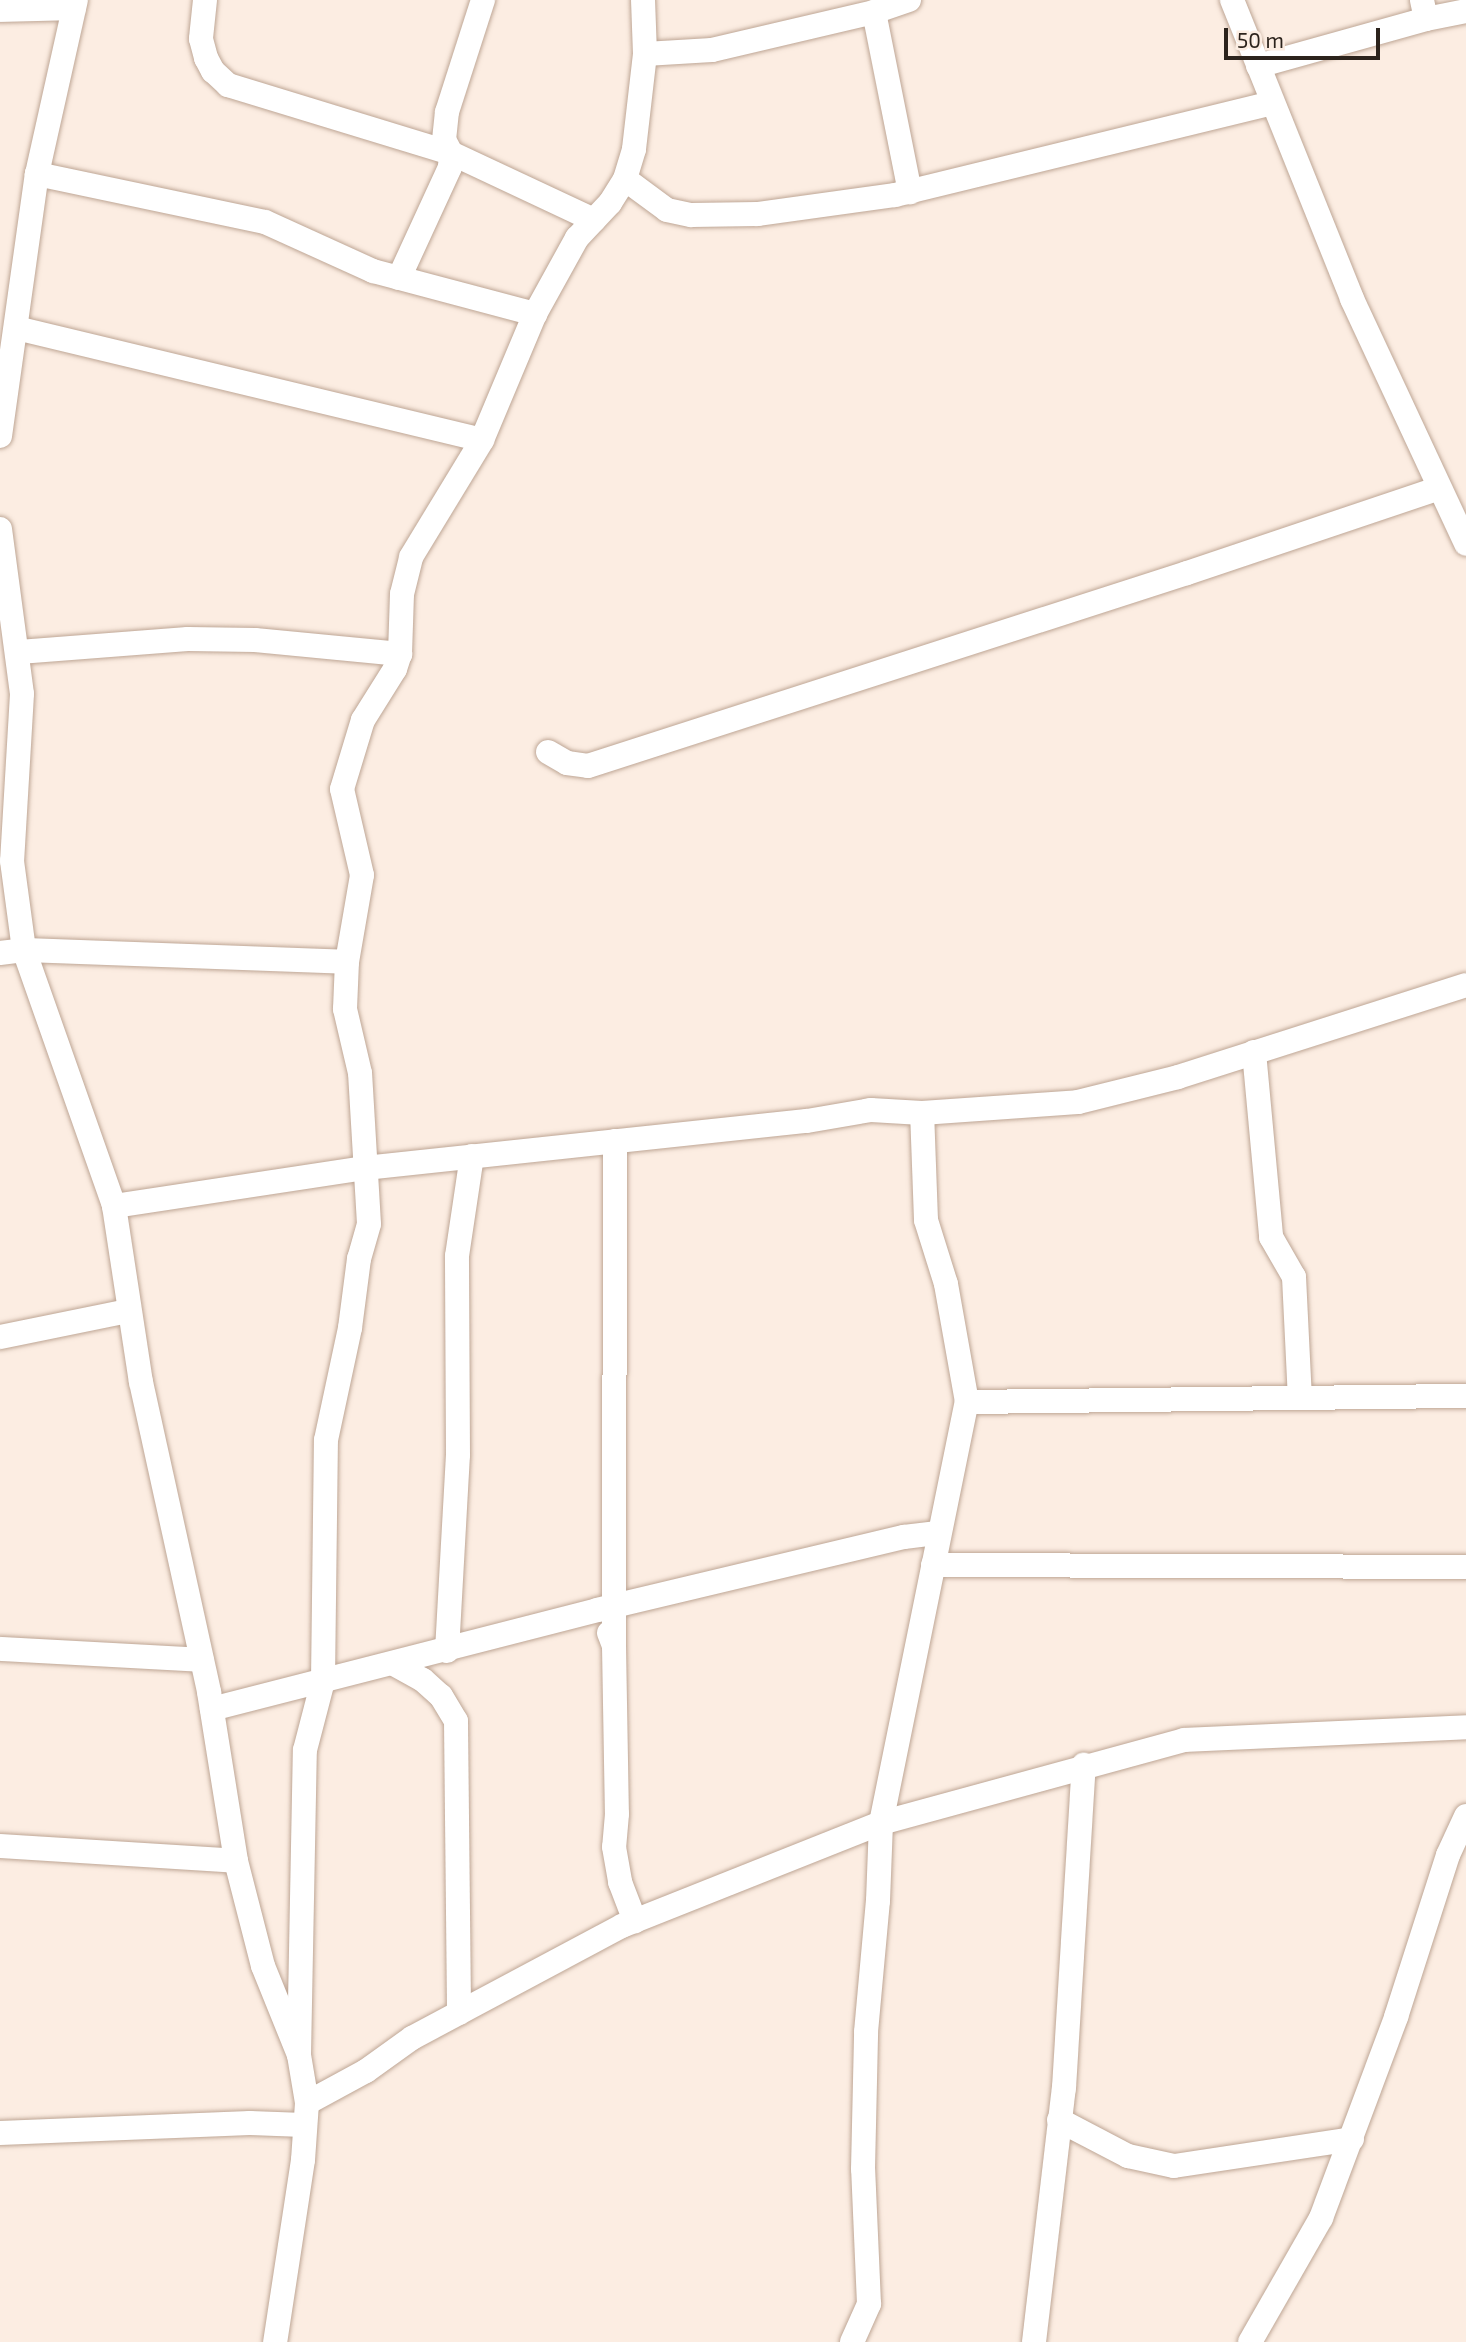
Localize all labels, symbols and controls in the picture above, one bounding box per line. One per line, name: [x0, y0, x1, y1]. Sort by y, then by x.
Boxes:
scale bar: [1228, 14, 1384, 58]
text: 50 m: [1237, 27, 1284, 52]

